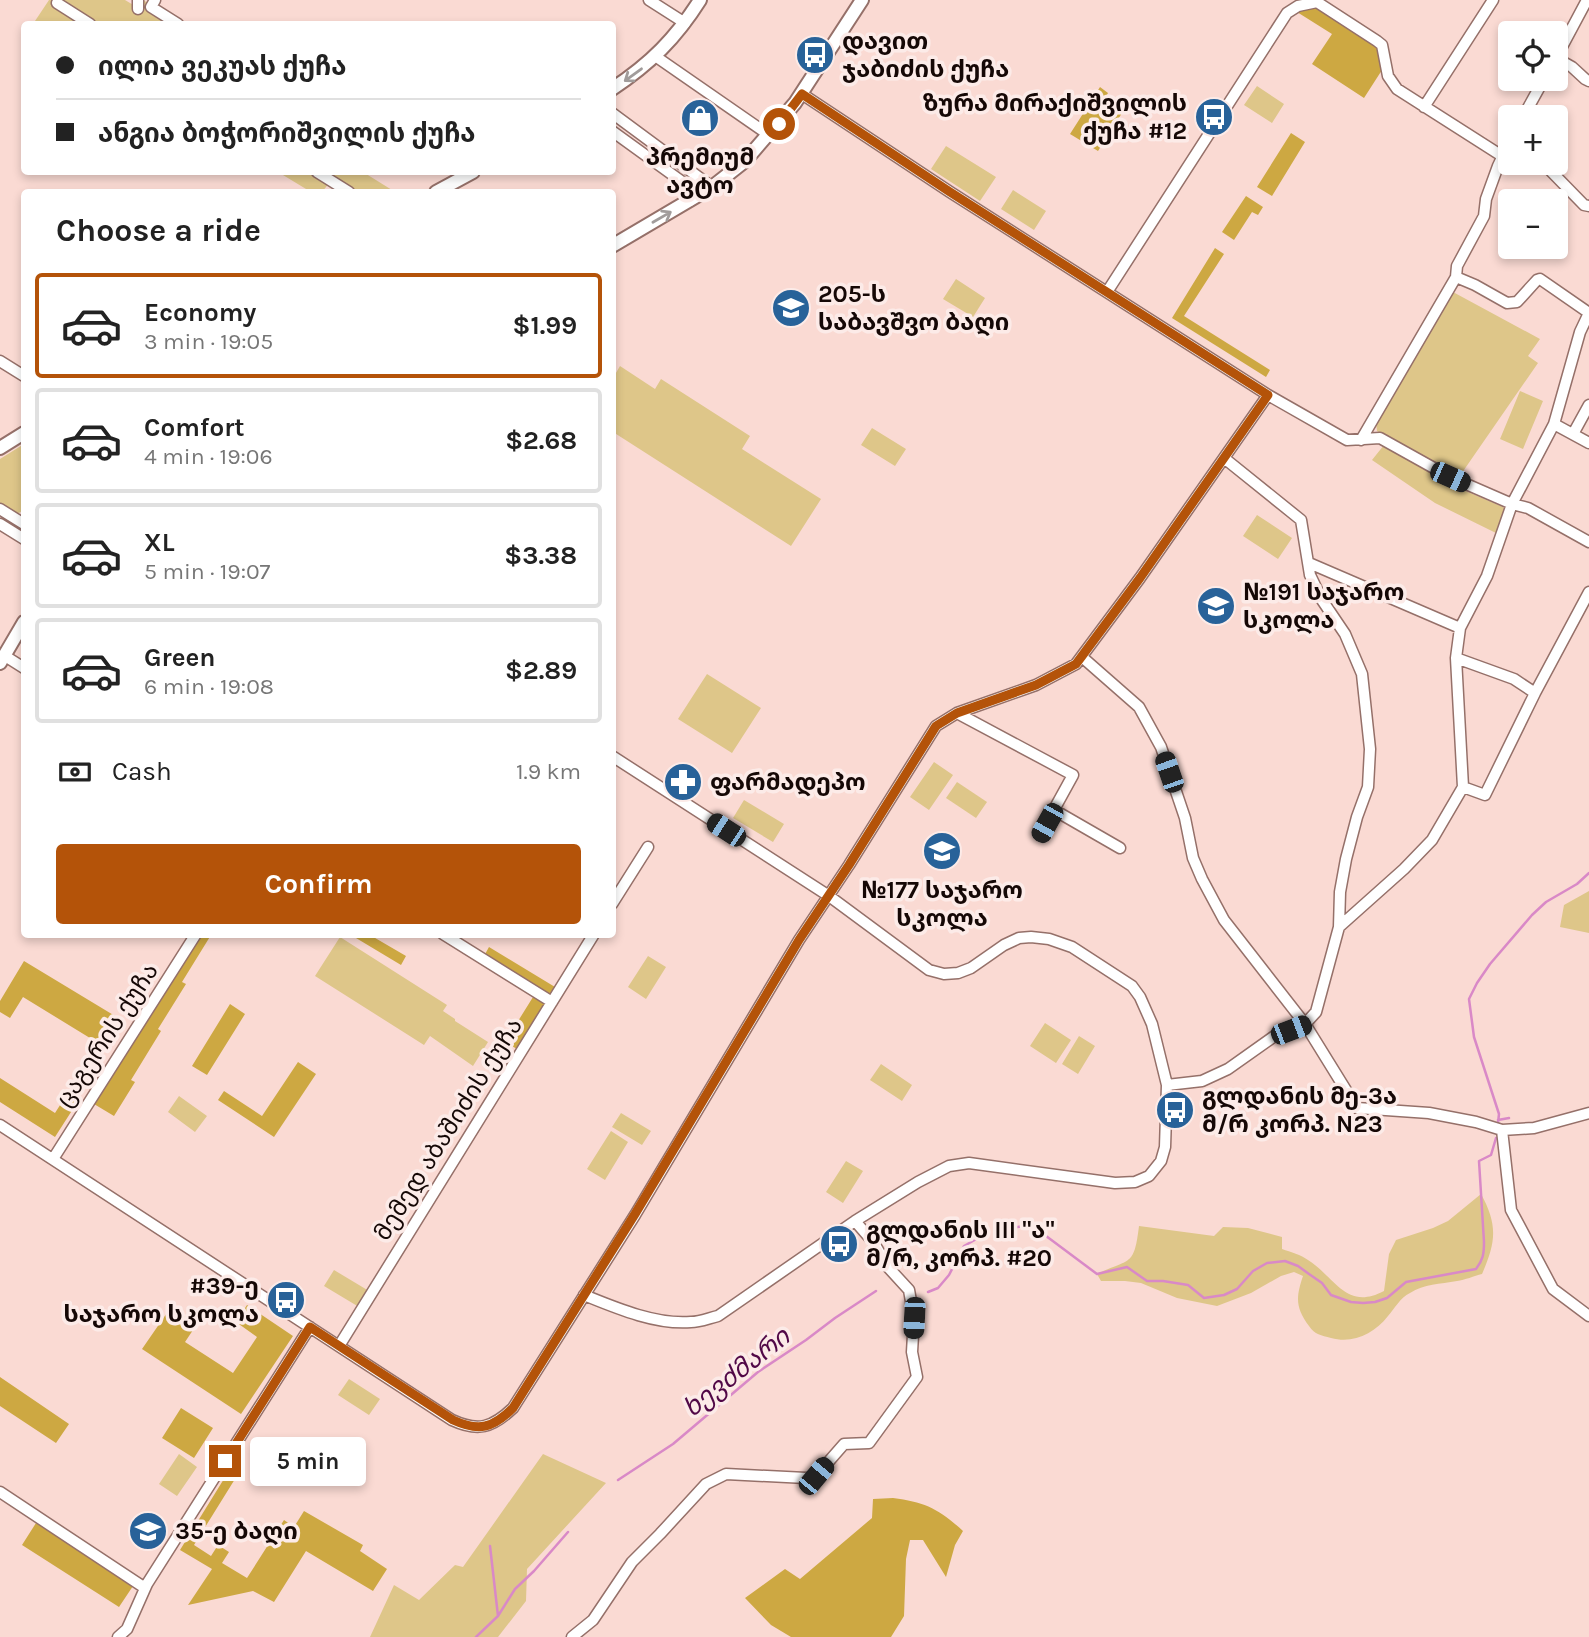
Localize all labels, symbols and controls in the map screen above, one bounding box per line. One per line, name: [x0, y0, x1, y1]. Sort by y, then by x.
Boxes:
map controls: [1498, 21, 1568, 259]
button: locate: [1498, 21, 1568, 91]
place label: დავით ჯაბიძის ქუჩა: [842, 27, 1009, 83]
bus stop icon: დავით ჯაბიძის ქუჩა: [794, 34, 836, 76]
text: ილია ვეკუას ქუჩა: [98, 51, 346, 82]
one-way arrow: [624, 68, 643, 82]
place label: ზურა მირაქიშვილის ქუჩა #12: [923, 89, 1187, 145]
bus stop icon: ზურა მირაქიშვილის ქუჩა #12: [1193, 96, 1235, 138]
shop icon: პრემიუმ ავტო: [679, 97, 721, 139]
button: +: [1498, 105, 1568, 175]
route start: [763, 108, 795, 140]
text: ანგია ბოჭორიშვილის ქუჩა: [98, 118, 475, 149]
place label: პრემიუმ ავტო: [646, 143, 754, 199]
button: −: [1498, 189, 1568, 259]
one-way arrow: [652, 210, 672, 224]
text: Choose a ride: [56, 212, 261, 249]
place label: 205-ს საბავშვო ბაღი: [818, 280, 1009, 336]
school or university icon: 205-ს საბავშვო ბაღი: [770, 287, 812, 329]
icon: car: [60, 294, 123, 357]
text: Economy: [144, 297, 256, 328]
text: $1.99: [513, 310, 577, 341]
text: 3 min · 19:05: [144, 328, 273, 355]
icon: car: [60, 409, 123, 472]
text: Comfort: [144, 412, 245, 443]
text: $2.68: [505, 425, 577, 456]
text: 4 min · 19:06: [144, 443, 273, 470]
car: [1427, 459, 1474, 495]
icon: car: [60, 524, 123, 587]
text: XL: [144, 527, 175, 558]
text: $3.38: [504, 540, 577, 571]
text: 5 min · 19:07: [144, 558, 270, 585]
place label: №191 საჯარო სკოლა: [1243, 578, 1404, 634]
school or university icon: №191 საჯარო სკოლა: [1195, 585, 1237, 627]
icon: car: [60, 639, 123, 702]
text: Green: [144, 642, 216, 673]
text: $2.89: [505, 655, 577, 686]
text: 6 min · 19:08: [144, 673, 274, 700]
car: [1153, 749, 1186, 795]
icon: cash: [56, 753, 94, 791]
text: Cash: [112, 756, 172, 787]
text: 1.9 km: [516, 758, 581, 785]
pharmacy icon: ფარმადეპო: [662, 761, 704, 803]
place label: ფარმადეპო: [710, 768, 866, 797]
car: [1028, 800, 1067, 846]
car: [703, 810, 750, 850]
school or university icon: №177 საჯარო სკოლა: [921, 830, 963, 872]
button: Confirm: [56, 844, 581, 924]
place label: №177 საჯარო სკოლა: [861, 876, 1023, 932]
street label: ცაგერის ქუჩა: [50, 958, 164, 1112]
street label: მემედ აბაშიძის ქუჩა: [368, 1013, 528, 1245]
car: [1268, 1013, 1315, 1047]
place label: გლდანის მე-3ა მ/რ კორპ. N23: [1202, 1082, 1397, 1138]
bus stop icon: გლდანის მე-3ა მ/რ კორპ. N23: [1154, 1089, 1196, 1131]
place label: გლდანის III "ა" მ/რ, კორპ. #20: [866, 1216, 1055, 1272]
bus stop icon: გლდანის III "ა" მ/რ, კორპ. #20: [818, 1223, 860, 1265]
place label: #39-ე საჯარო სკოლა: [64, 1272, 259, 1328]
bus stop icon: #39-ე საჯარო სკოლა: [265, 1279, 307, 1321]
car: [903, 1296, 926, 1340]
water label: ხევძმარი: [677, 1320, 797, 1424]
callout: 5 min: [250, 1436, 365, 1486]
route end: [209, 1445, 241, 1477]
text: 5 min: [277, 1448, 339, 1475]
car: [795, 1453, 838, 1499]
school or university icon: 35-ე ბაღი: [127, 1510, 169, 1552]
place label: 35-ე ბაღი: [175, 1517, 298, 1545]

